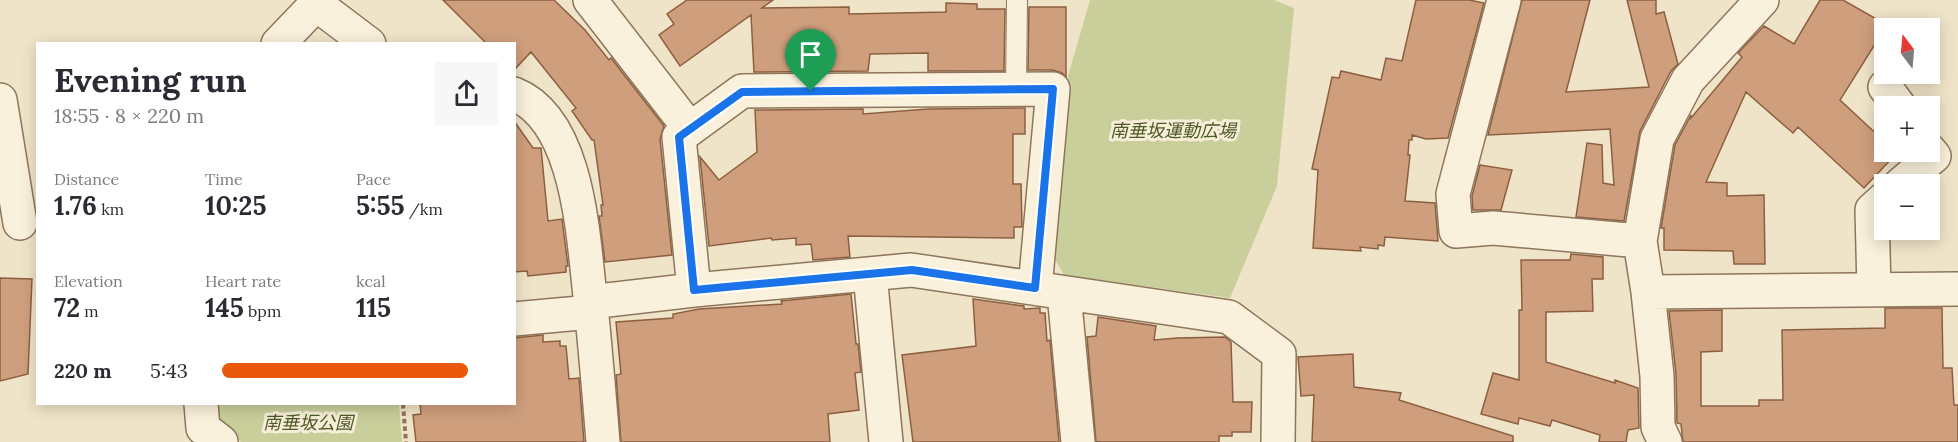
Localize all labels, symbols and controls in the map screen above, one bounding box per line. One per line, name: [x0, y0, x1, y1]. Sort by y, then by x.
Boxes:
north arrow: [1874, 18, 1940, 84]
map controls: [1874, 18, 1940, 240]
pin: [785, 29, 836, 91]
icon: arrive: [794, 38, 827, 71]
text: Evening run: [54, 59, 246, 101]
button: share: [435, 62, 498, 125]
button: +: [1874, 96, 1940, 162]
text: 18:55 · 8 × 220 m: [54, 103, 204, 128]
park label: 南垂坂運動広場: [1110, 119, 1238, 142]
text: Distance: [54, 169, 119, 189]
text: Time: [205, 169, 243, 189]
text: Pace: [356, 169, 391, 189]
button: −: [1874, 174, 1940, 240]
text: 1.76: [54, 189, 97, 222]
text: 10:25: [205, 189, 267, 222]
text: 5:55: [356, 189, 405, 222]
text: km: [97, 199, 124, 219]
text: /km: [405, 199, 443, 219]
text: Elevation: [54, 271, 123, 291]
text: Heart rate: [205, 271, 281, 291]
text: kcal: [356, 271, 386, 291]
text: 72: [54, 291, 80, 324]
text: 145: [205, 291, 244, 324]
text: 115: [356, 291, 391, 324]
text: m: [80, 301, 99, 321]
text: bpm: [244, 301, 281, 321]
text: 220 m: [54, 358, 112, 383]
text: 5:43: [150, 358, 188, 383]
park label: 南垂坂公園: [263, 411, 356, 434]

